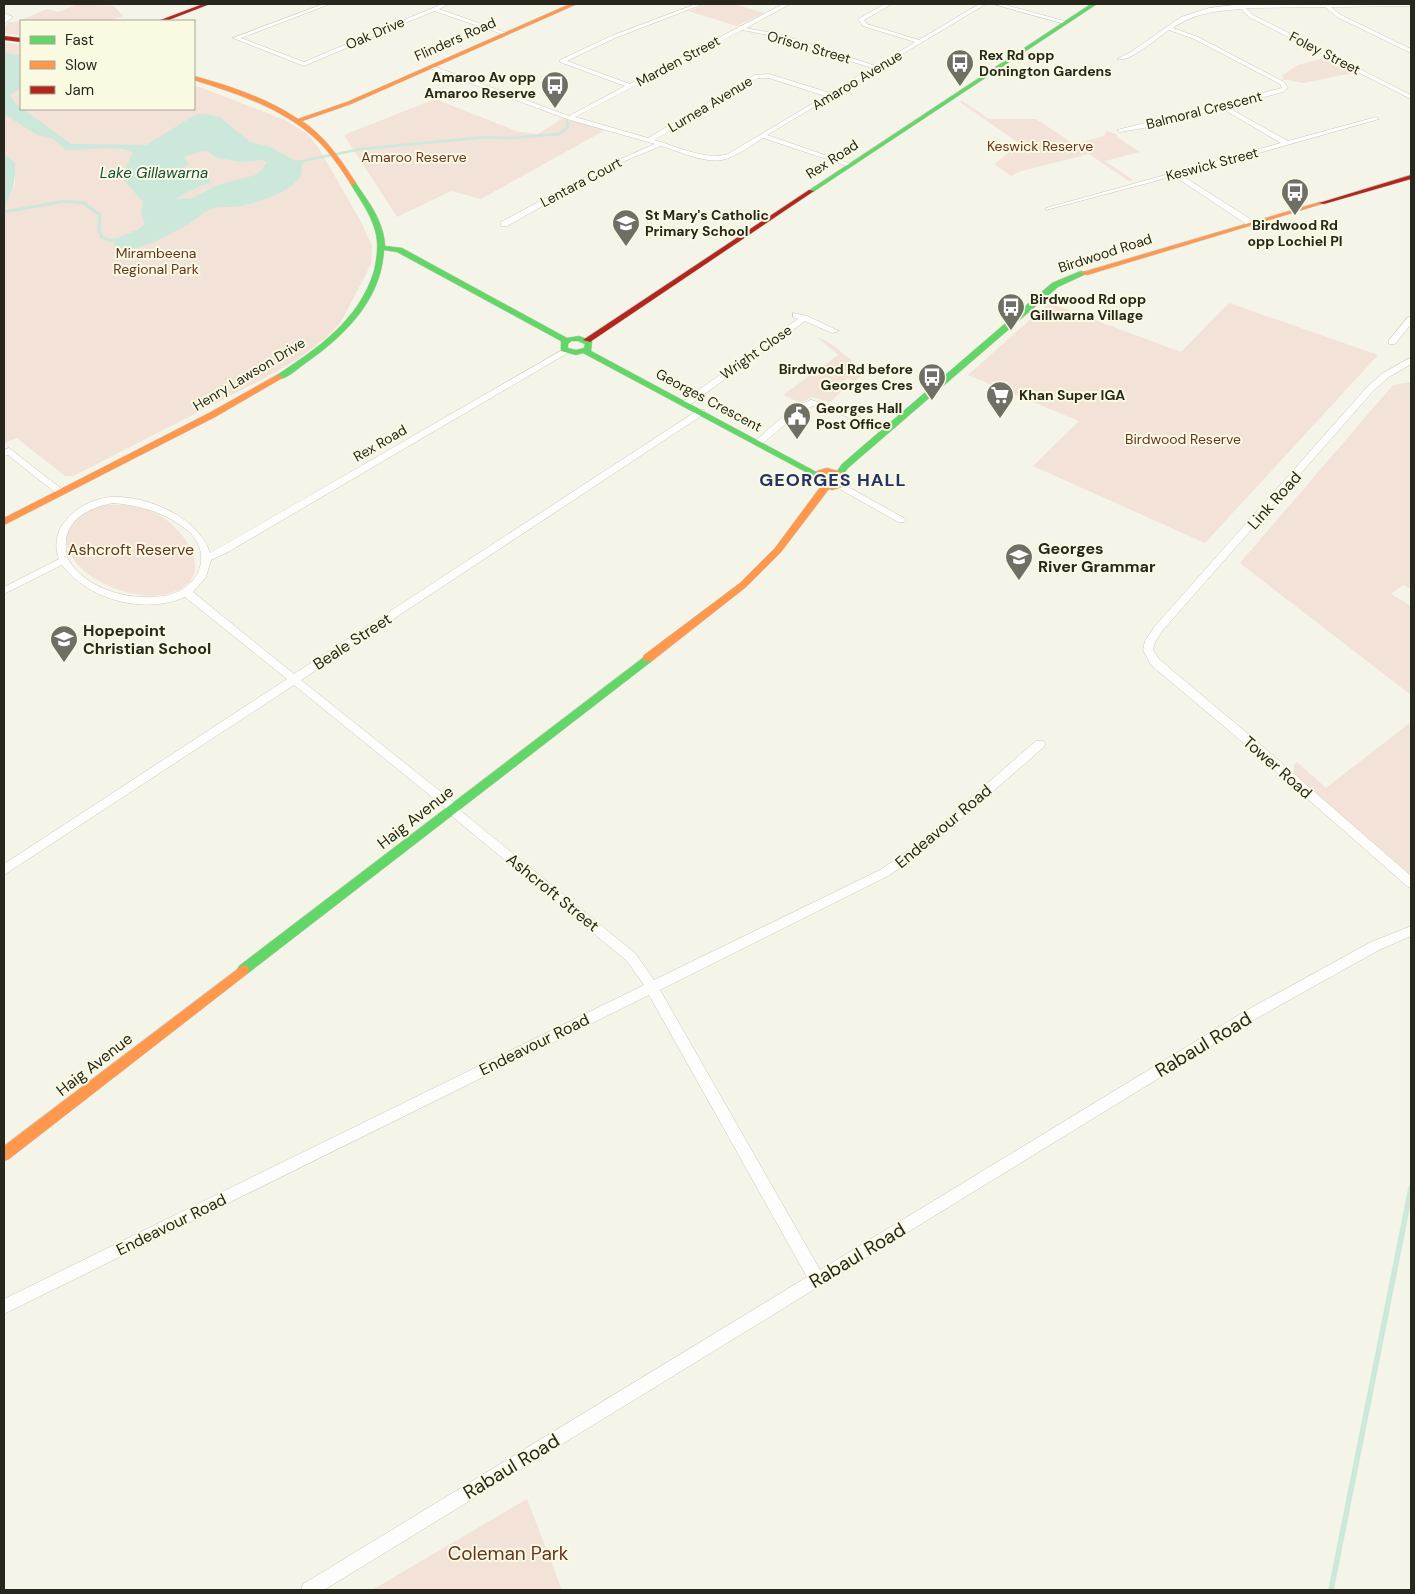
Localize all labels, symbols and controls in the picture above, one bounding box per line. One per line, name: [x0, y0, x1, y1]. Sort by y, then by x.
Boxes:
street label: Oak Drive: [343, 13, 407, 53]
street label: Flinders Road: [411, 13, 499, 65]
legend: [20, 20, 195, 110]
street label: Orison Street: [765, 26, 853, 68]
street label: Foley Street: [1286, 27, 1364, 79]
text: Fast: [65, 30, 94, 50]
street label: Marden Street: [633, 31, 723, 91]
street label: Amaroo Avenue: [809, 46, 905, 114]
place label: Rex Rd opp Donington Gardens: [979, 46, 1112, 80]
bus stop icon: Rex Rd opp Donington Gardens: [945, 48, 975, 87]
text: Slow: [65, 55, 98, 75]
place label: Amaroo Av opp Amaroo Reserve: [424, 68, 536, 102]
bus stop icon: Amaroo Av opp Amaroo Reserve: [540, 70, 570, 109]
street label: Lurnea Avenue: [664, 72, 756, 136]
text: Jam: [65, 80, 94, 100]
street label: Balmoral Crescent: [1144, 87, 1264, 133]
street label: Rex Road: [802, 135, 862, 183]
park label: Keswick Reserve: [987, 137, 1093, 155]
street label: Keswick Street: [1164, 143, 1260, 185]
park label: Amaroo Reserve: [361, 148, 467, 166]
street label: Lentara Court: [537, 153, 625, 211]
water label: Lake Gillawarna: [100, 163, 208, 183]
bus stop icon: Birdwood Rd opp Lochiel Pl: [1280, 177, 1310, 216]
place label: St Mary's Catholic Primary School: [645, 206, 769, 240]
school or university icon: St Mary's Catholic Primary School: [611, 208, 641, 247]
place label: Birdwood Rd opp Lochiel Pl: [1248, 216, 1342, 250]
street label: Birdwood Road: [1056, 229, 1154, 277]
park label: Mirambeena Regional Park: [113, 244, 199, 278]
place label: Birdwood Rd opp Gillwarna Village: [1030, 290, 1146, 324]
bus stop icon: Birdwood Rd opp Gillwarna Village: [996, 292, 1026, 331]
street label: Wright Close: [717, 321, 795, 383]
street label: Henry Lawson Drive: [190, 333, 309, 415]
place label: Birdwood Rd before Georges Cres: [779, 360, 913, 394]
bus stop icon: Birdwood Rd before Georges Cres: [917, 362, 947, 401]
street label: Georges Crescent: [653, 364, 765, 436]
supermarket icon: Khan Super IGA: [985, 380, 1015, 419]
place label: Khan Super IGA: [1019, 386, 1125, 404]
place label: Georges Hall Post Office: [816, 399, 902, 433]
public building icon: Georges Hall Post Office: [782, 401, 812, 440]
street label: Rex Road: [350, 421, 410, 465]
park label: Birdwood Reserve: [1125, 430, 1241, 448]
street label: Link Road: [1243, 467, 1306, 534]
district label: GEORGES HALL: [759, 468, 907, 492]
place label: Georges River Grammar: [1038, 538, 1156, 577]
park label: Ashcroft Reserve: [68, 539, 194, 560]
school or university icon: Georges River Grammar: [1004, 542, 1034, 581]
street label: Beale Street: [309, 608, 396, 675]
place label: Hopepoint Christian School: [83, 620, 211, 659]
school or university icon: Hopepoint Christian School: [49, 624, 79, 663]
street label: Tower Road: [1239, 732, 1317, 803]
street label: Endeavour Road: [891, 780, 996, 873]
street label: Haig Avenue: [373, 781, 458, 854]
street label: Ashcroft Street: [502, 849, 603, 936]
street label: Rabaul Road: [1151, 1006, 1256, 1083]
street label: Endeavour Road: [476, 1009, 593, 1080]
street label: Haig Avenue: [52, 1028, 137, 1101]
street label: Endeavour Road: [113, 1189, 230, 1260]
street label: Rabaul Road: [805, 1217, 910, 1294]
street label: Rabaul Road: [459, 1428, 564, 1505]
park label: Coleman Park: [448, 1541, 569, 1566]

